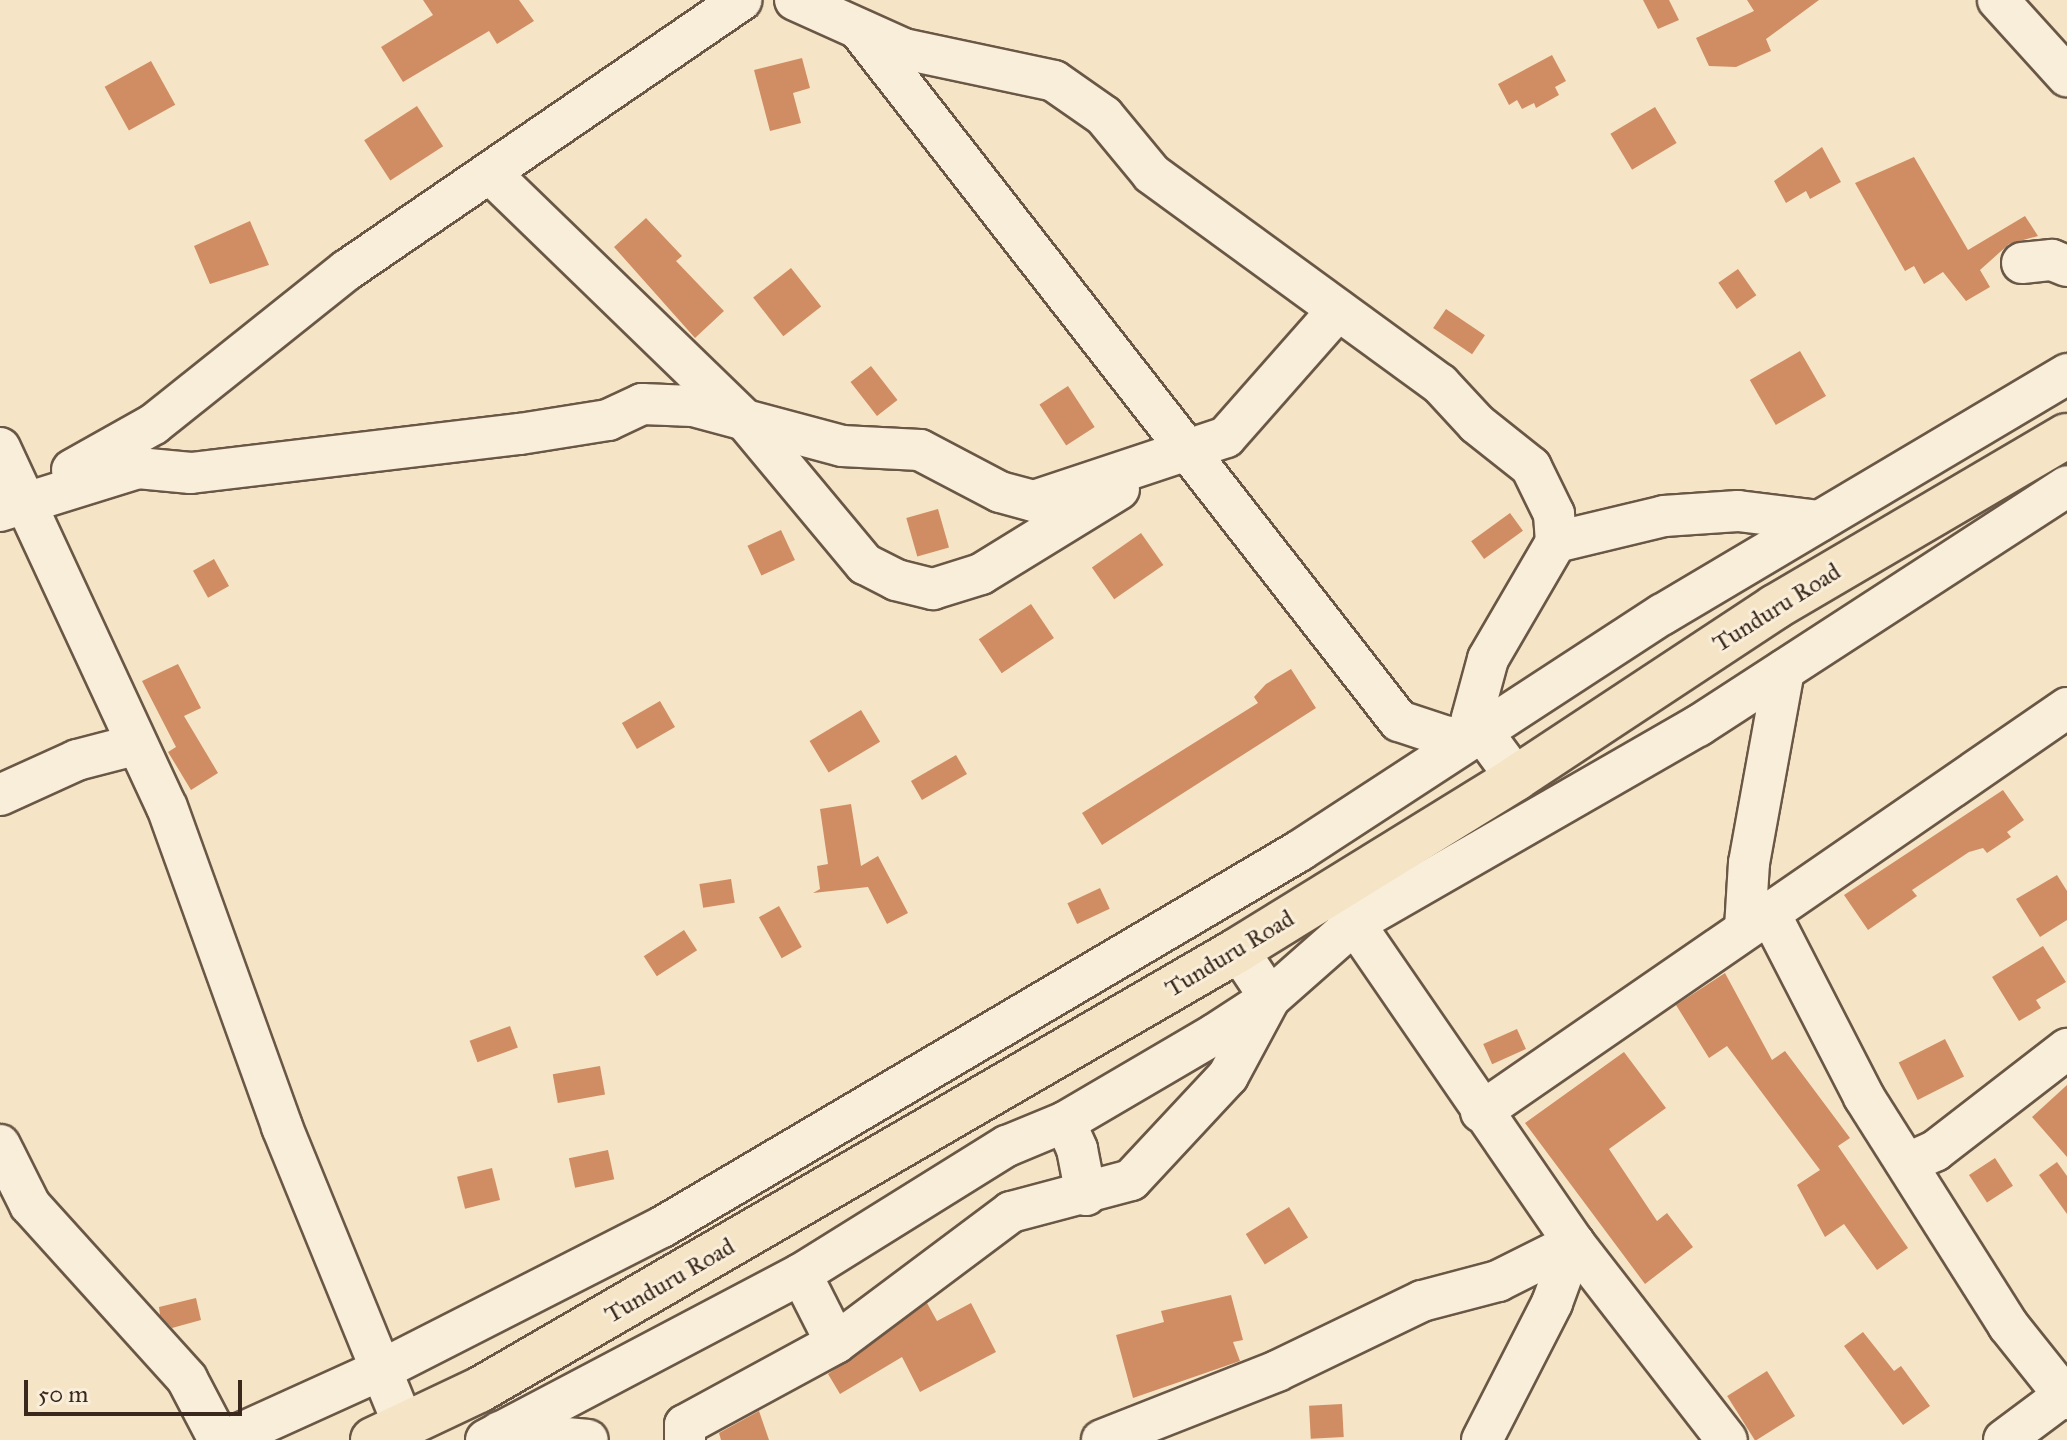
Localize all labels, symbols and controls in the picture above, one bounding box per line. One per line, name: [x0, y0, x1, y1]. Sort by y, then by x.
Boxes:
street label: Tunduru Road: [1708, 557, 1846, 659]
street label: Tunduru Road: [1160, 904, 1300, 1004]
street label: Tunduru Road: [600, 1232, 740, 1330]
scale bar: [28, 1364, 246, 1414]
text: 50 m: [38, 1379, 88, 1409]

